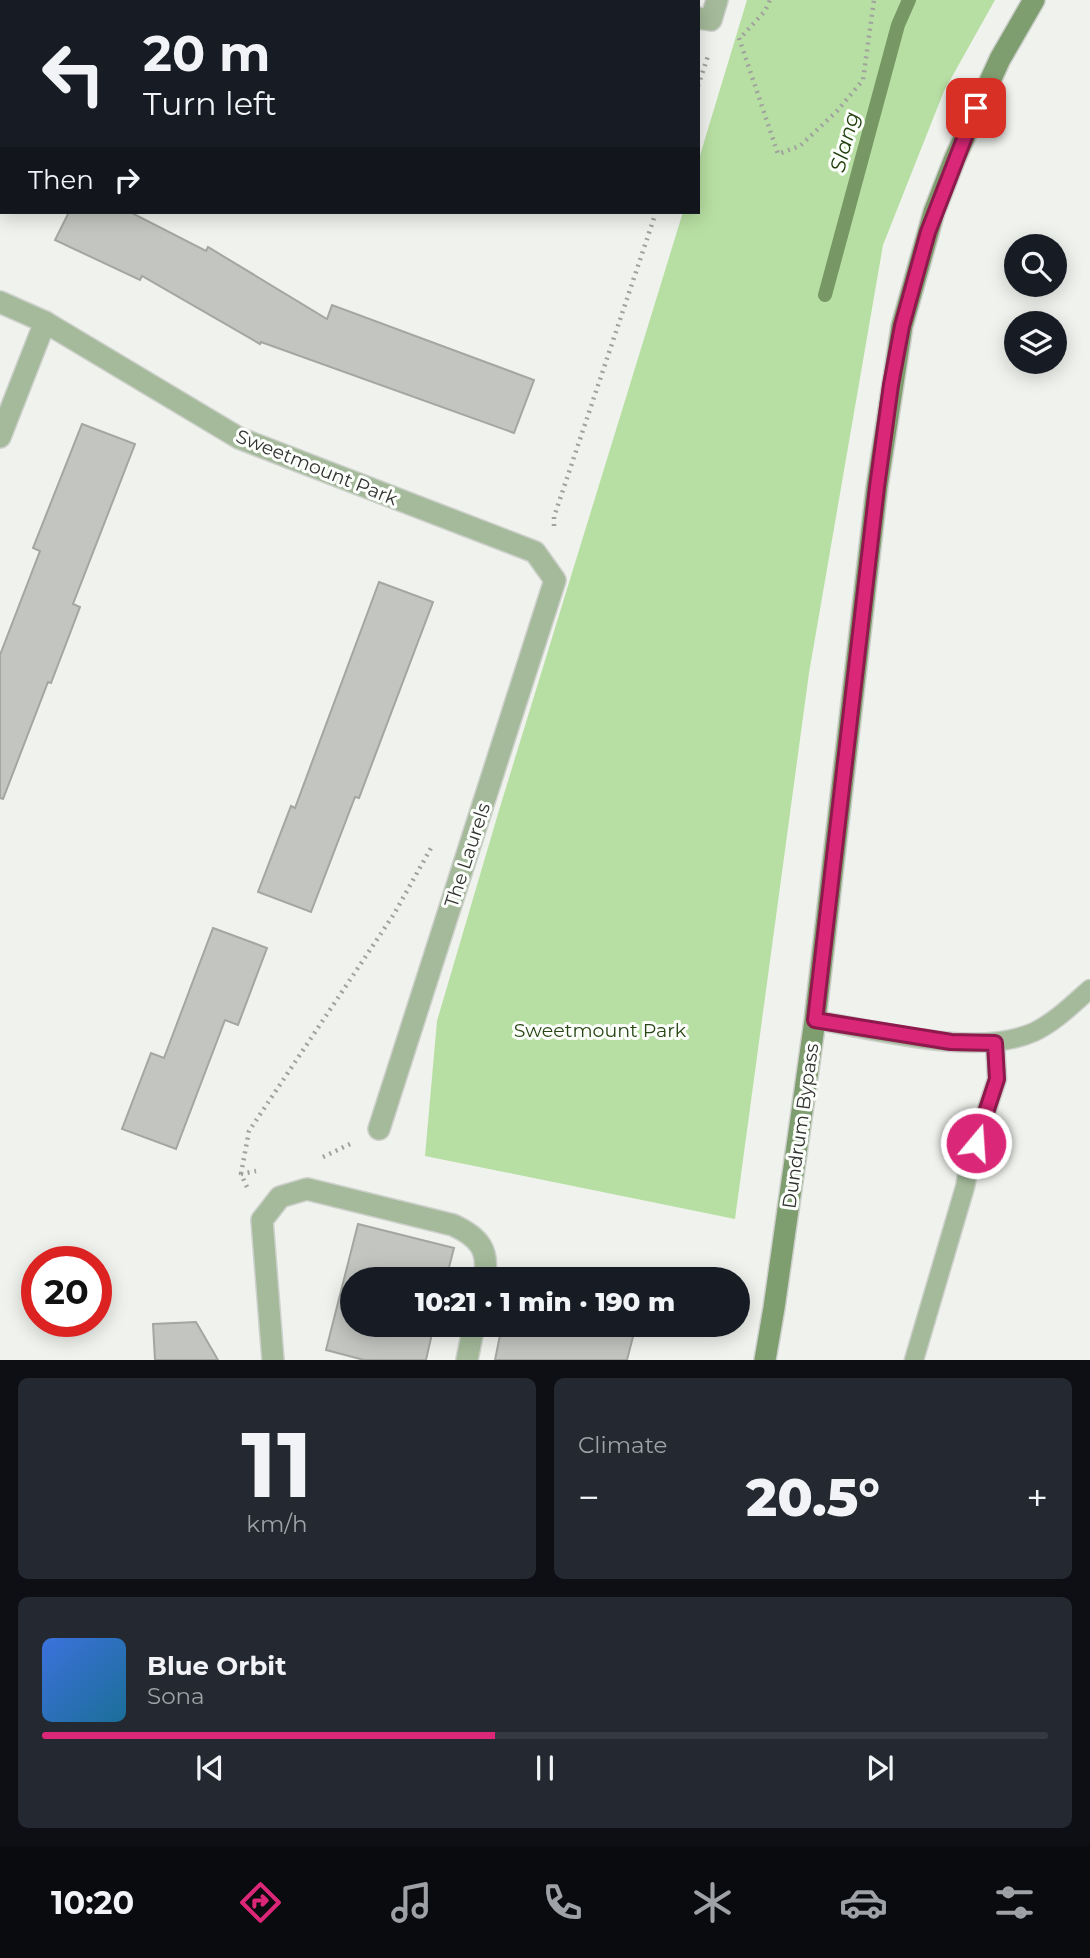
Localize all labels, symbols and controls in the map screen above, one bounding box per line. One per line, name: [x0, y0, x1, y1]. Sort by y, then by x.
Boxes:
text: 20 m: [143, 24, 270, 83]
icon: left: [28, 28, 119, 119]
pin: [946, 78, 1006, 138]
text: Turn left: [143, 84, 277, 123]
icon: arrive: [957, 89, 995, 127]
water label: Slang: [824, 109, 865, 175]
icon: right: [108, 161, 146, 199]
text: Then: [28, 164, 94, 196]
map controls: [1004, 234, 1067, 374]
button: search: [1004, 234, 1067, 297]
button: layers: [1004, 311, 1067, 374]
street label: Sweetmount Park: [233, 425, 402, 511]
street label: The Laurels: [440, 800, 495, 910]
park label: Sweetmount Park: [514, 1019, 687, 1042]
street label: Dundrum Bypass: [777, 1042, 823, 1210]
position arrow: [939, 1106, 1013, 1180]
speed limit sign: 20: [21, 1246, 112, 1337]
text: 10:21 · 1 min · 190 m: [415, 1286, 675, 1318]
text: 11: [241, 1409, 313, 1520]
text: Climate: [578, 1431, 667, 1459]
text: 20.5°: [746, 1466, 880, 1529]
text: −: [578, 1474, 600, 1521]
text: +: [1026, 1474, 1048, 1521]
text: km/h: [246, 1510, 308, 1538]
text: Blue Orbit: [147, 1650, 286, 1682]
text: Sona: [147, 1682, 205, 1710]
icon: previous: [191, 1749, 229, 1787]
icon: pause: [526, 1749, 564, 1787]
icon: next: [861, 1749, 899, 1787]
icon: directions: [236, 1878, 285, 1927]
icon: music: [387, 1878, 436, 1927]
icon: phone: [538, 1878, 587, 1927]
icon: climate: [688, 1878, 737, 1927]
icon: car: [839, 1878, 888, 1927]
icon: filters: [990, 1878, 1039, 1927]
text: 10:20: [51, 1883, 134, 1922]

